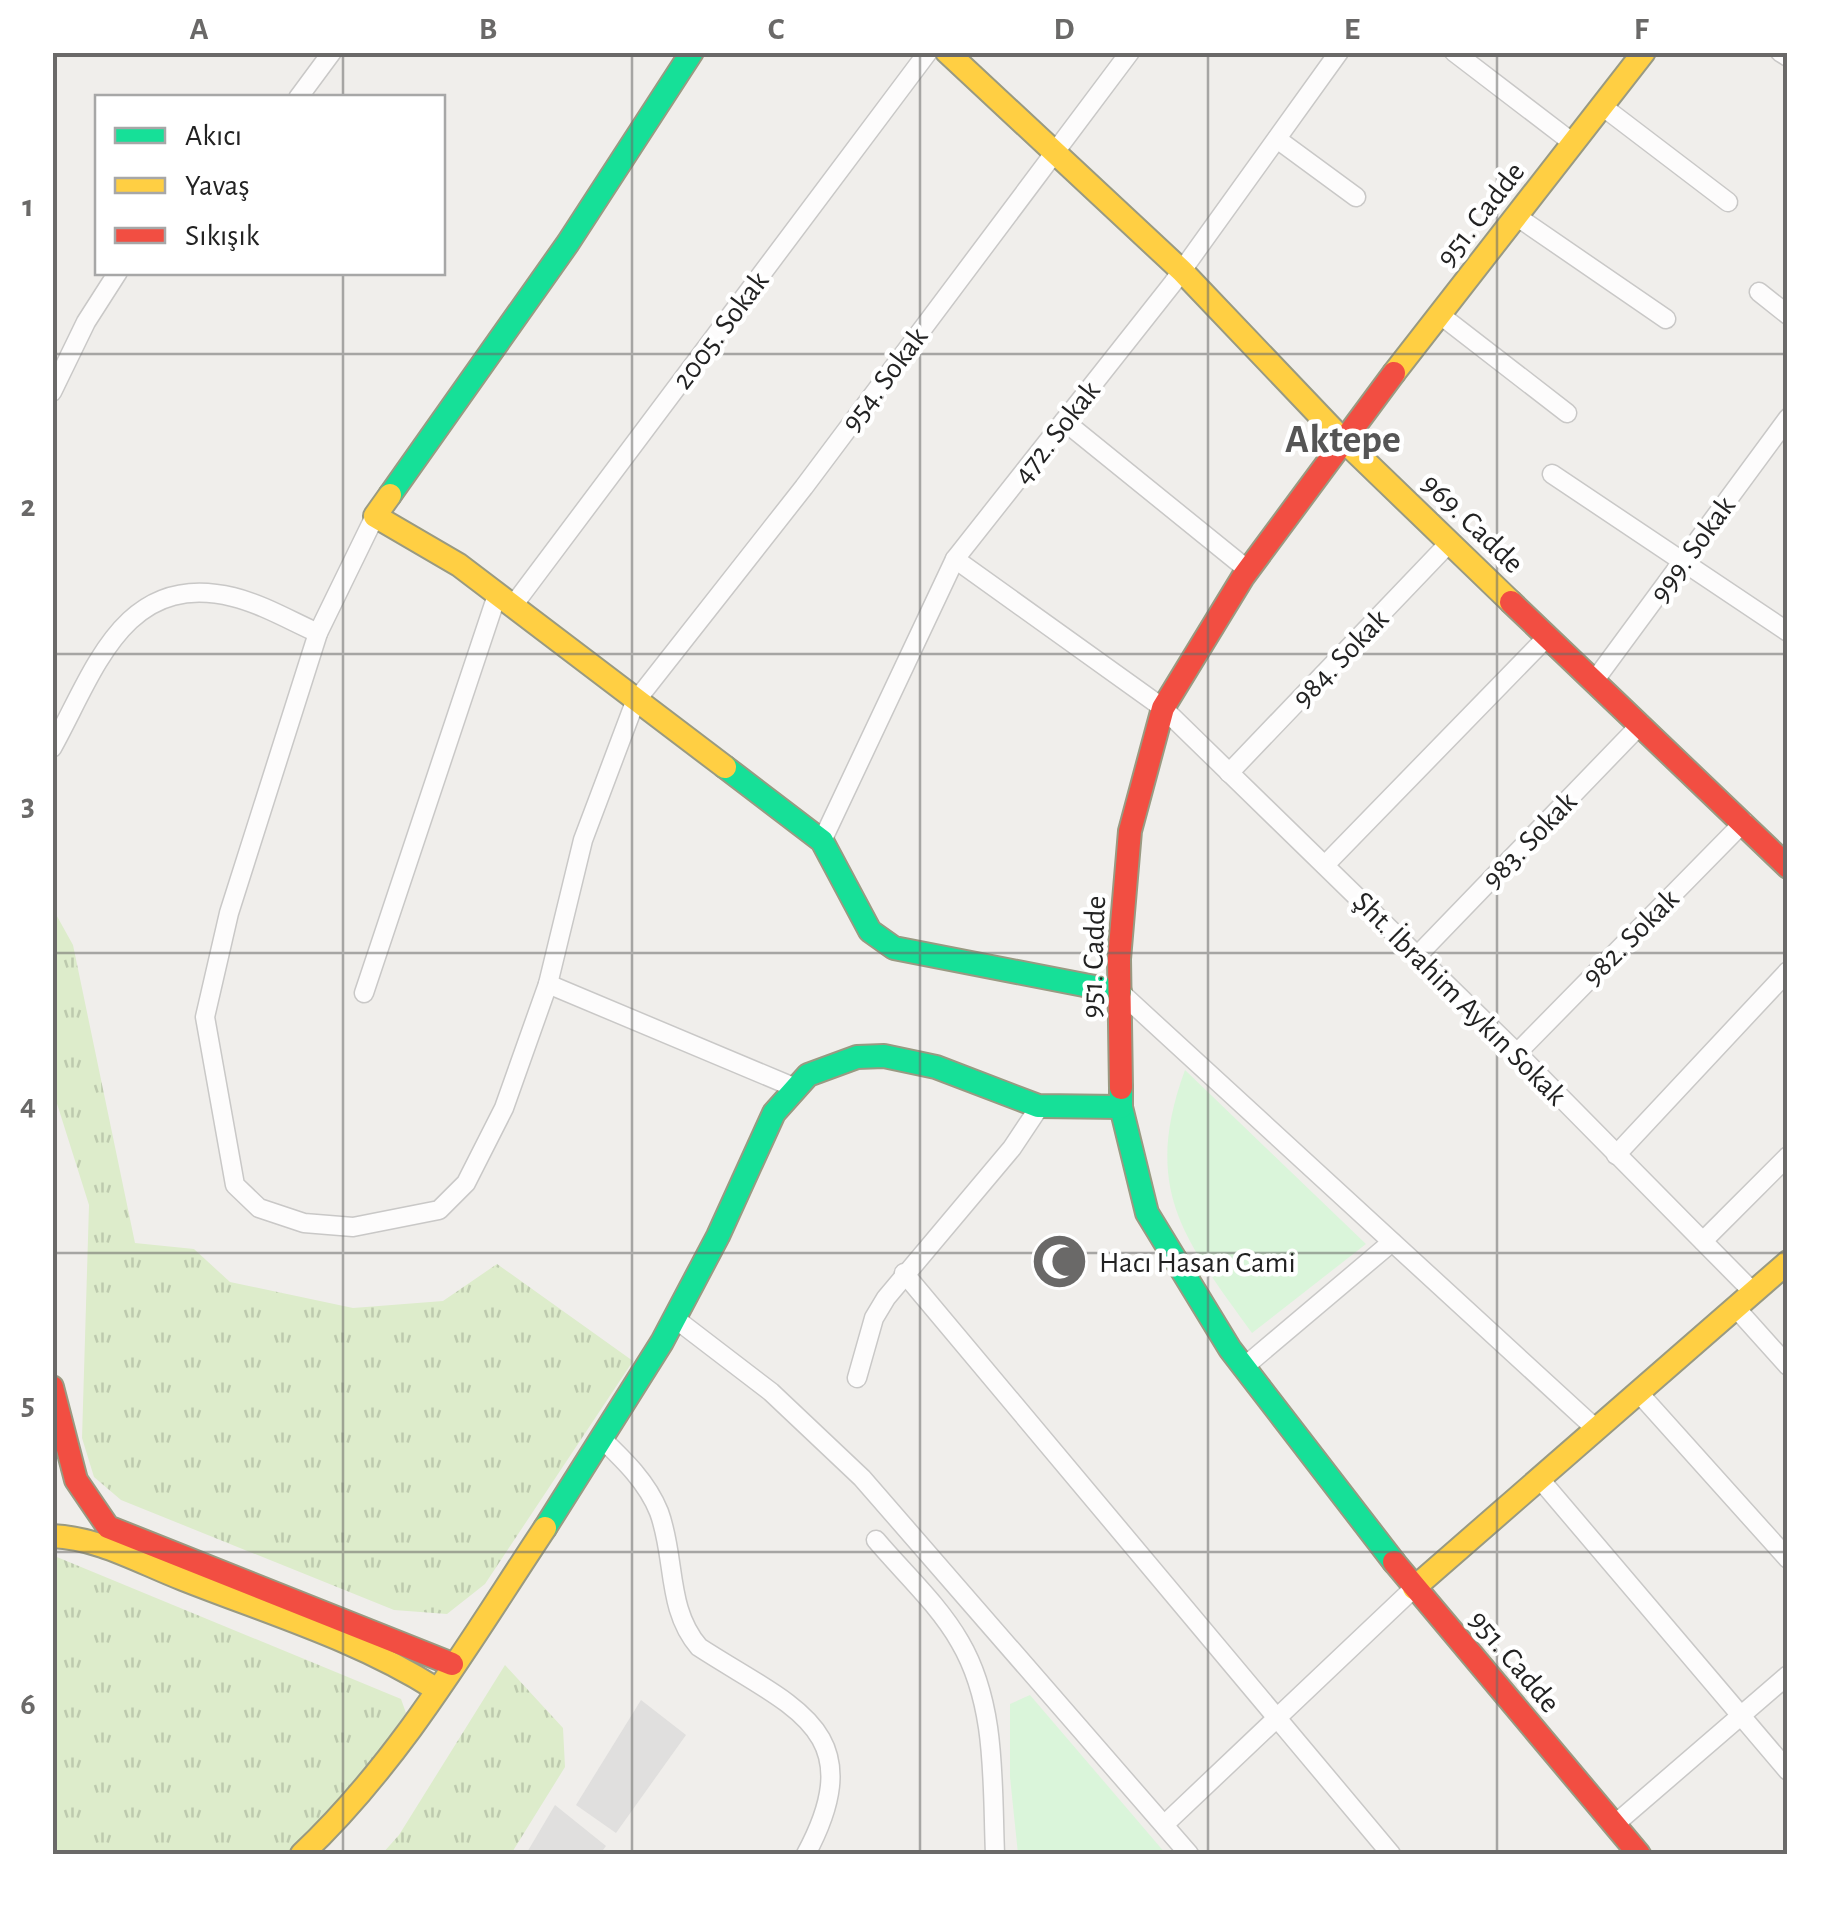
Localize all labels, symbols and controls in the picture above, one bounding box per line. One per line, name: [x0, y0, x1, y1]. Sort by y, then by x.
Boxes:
text: A: [189, 13, 209, 45]
text: B: [479, 13, 497, 45]
text: C: [768, 13, 785, 45]
text: D: [1054, 13, 1075, 45]
text: E: [1344, 13, 1360, 45]
text: F: [1634, 13, 1650, 45]
legend: [95, 95, 445, 275]
text: Akıcı: [185, 121, 242, 151]
street label: 951. Cadde: [1431, 157, 1531, 272]
text: Yavaş: [185, 171, 250, 201]
text: 1: [22, 190, 34, 222]
text: Sıkışık: [185, 221, 260, 251]
street label: 2005. Sokak: [667, 266, 775, 395]
street label: 954. Sokak: [836, 322, 934, 437]
street label: 472. Sokak: [1008, 375, 1106, 490]
district label: Aktepe: [1285, 420, 1401, 460]
street label: 969. Cadde: [1416, 468, 1529, 579]
text: 2: [20, 490, 36, 522]
street label: 999. Sokak: [1645, 491, 1741, 608]
street label: 984. Sokak: [1287, 604, 1395, 714]
street label: 983. Sokak: [1477, 786, 1583, 895]
text: 3: [21, 789, 35, 821]
street label: 982. Sokak: [1577, 883, 1685, 992]
street label: Şht. İbrahim Aykın Sokak: [1347, 885, 1573, 1111]
street label: 951. Cadde: [1077, 895, 1111, 1019]
text: 4: [20, 1089, 36, 1121]
mosque icon: Hacı Hasan Cami: [1030, 1232, 1090, 1292]
place label: Hacı Hasan Cami: [1099, 1248, 1296, 1278]
text: 5: [21, 1388, 35, 1420]
street label: 951. Cadde: [1463, 1605, 1565, 1718]
text: 6: [20, 1688, 36, 1720]

